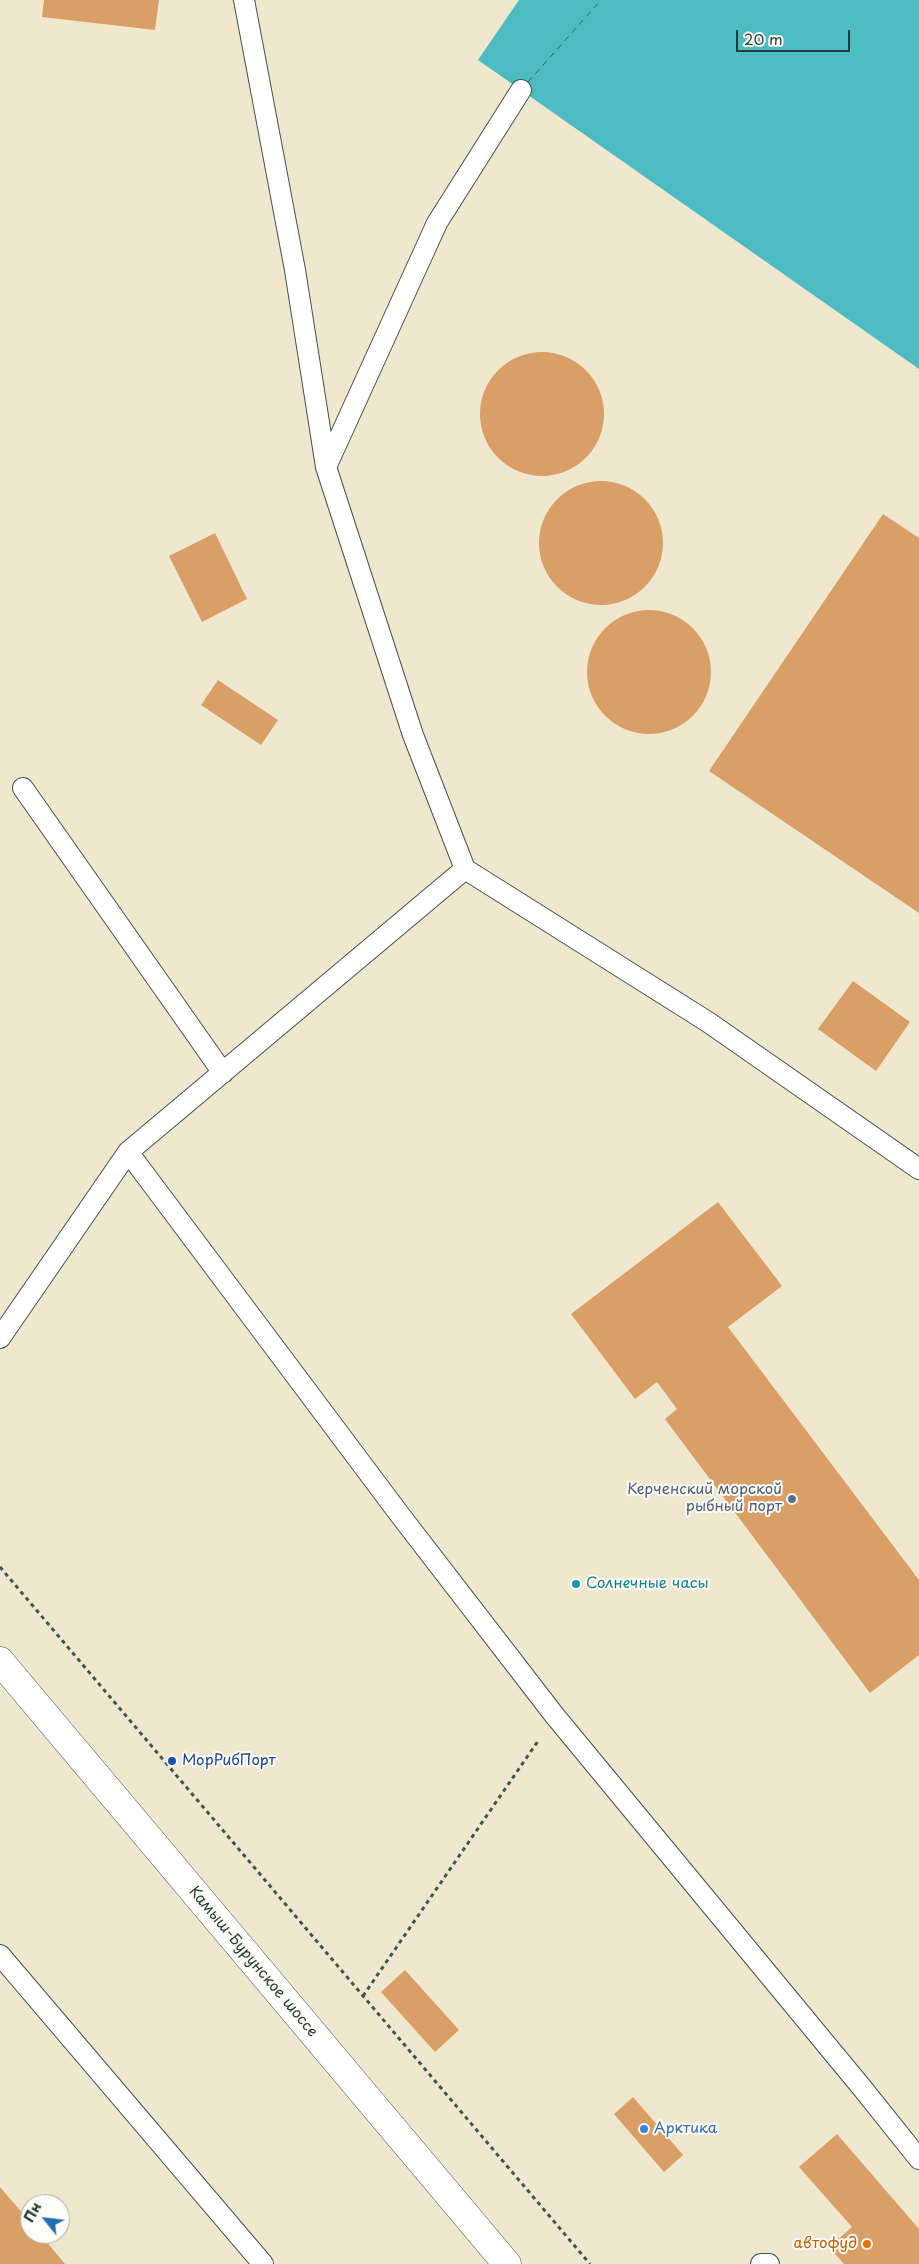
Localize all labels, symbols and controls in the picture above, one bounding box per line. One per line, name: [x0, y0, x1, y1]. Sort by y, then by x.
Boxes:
scale bar: [739, 20, 853, 52]
text: 20 m: [744, 27, 783, 50]
place label: Керченский морской рыбный порт: [627, 1481, 782, 1516]
marker: Керченский морской рыбный порт: [786, 1493, 798, 1505]
place label: Солнечные часы: [586, 1575, 709, 1593]
marker: Солнечные часы: [570, 1578, 582, 1590]
place label: МорРибПорт: [182, 1752, 276, 1770]
marker: МорРибПорт: [166, 1755, 178, 1767]
street label: Камыш-Бурунское шоссе: [185, 1883, 321, 2041]
place label: Арктика: [654, 2120, 717, 2138]
marker: Арктика: [638, 2123, 650, 2135]
north arrow: [20, 2194, 70, 2244]
text: Пн: [18, 2198, 46, 2226]
place label: автофуд: [794, 2235, 857, 2253]
marker: автофуд: [861, 2238, 873, 2250]

